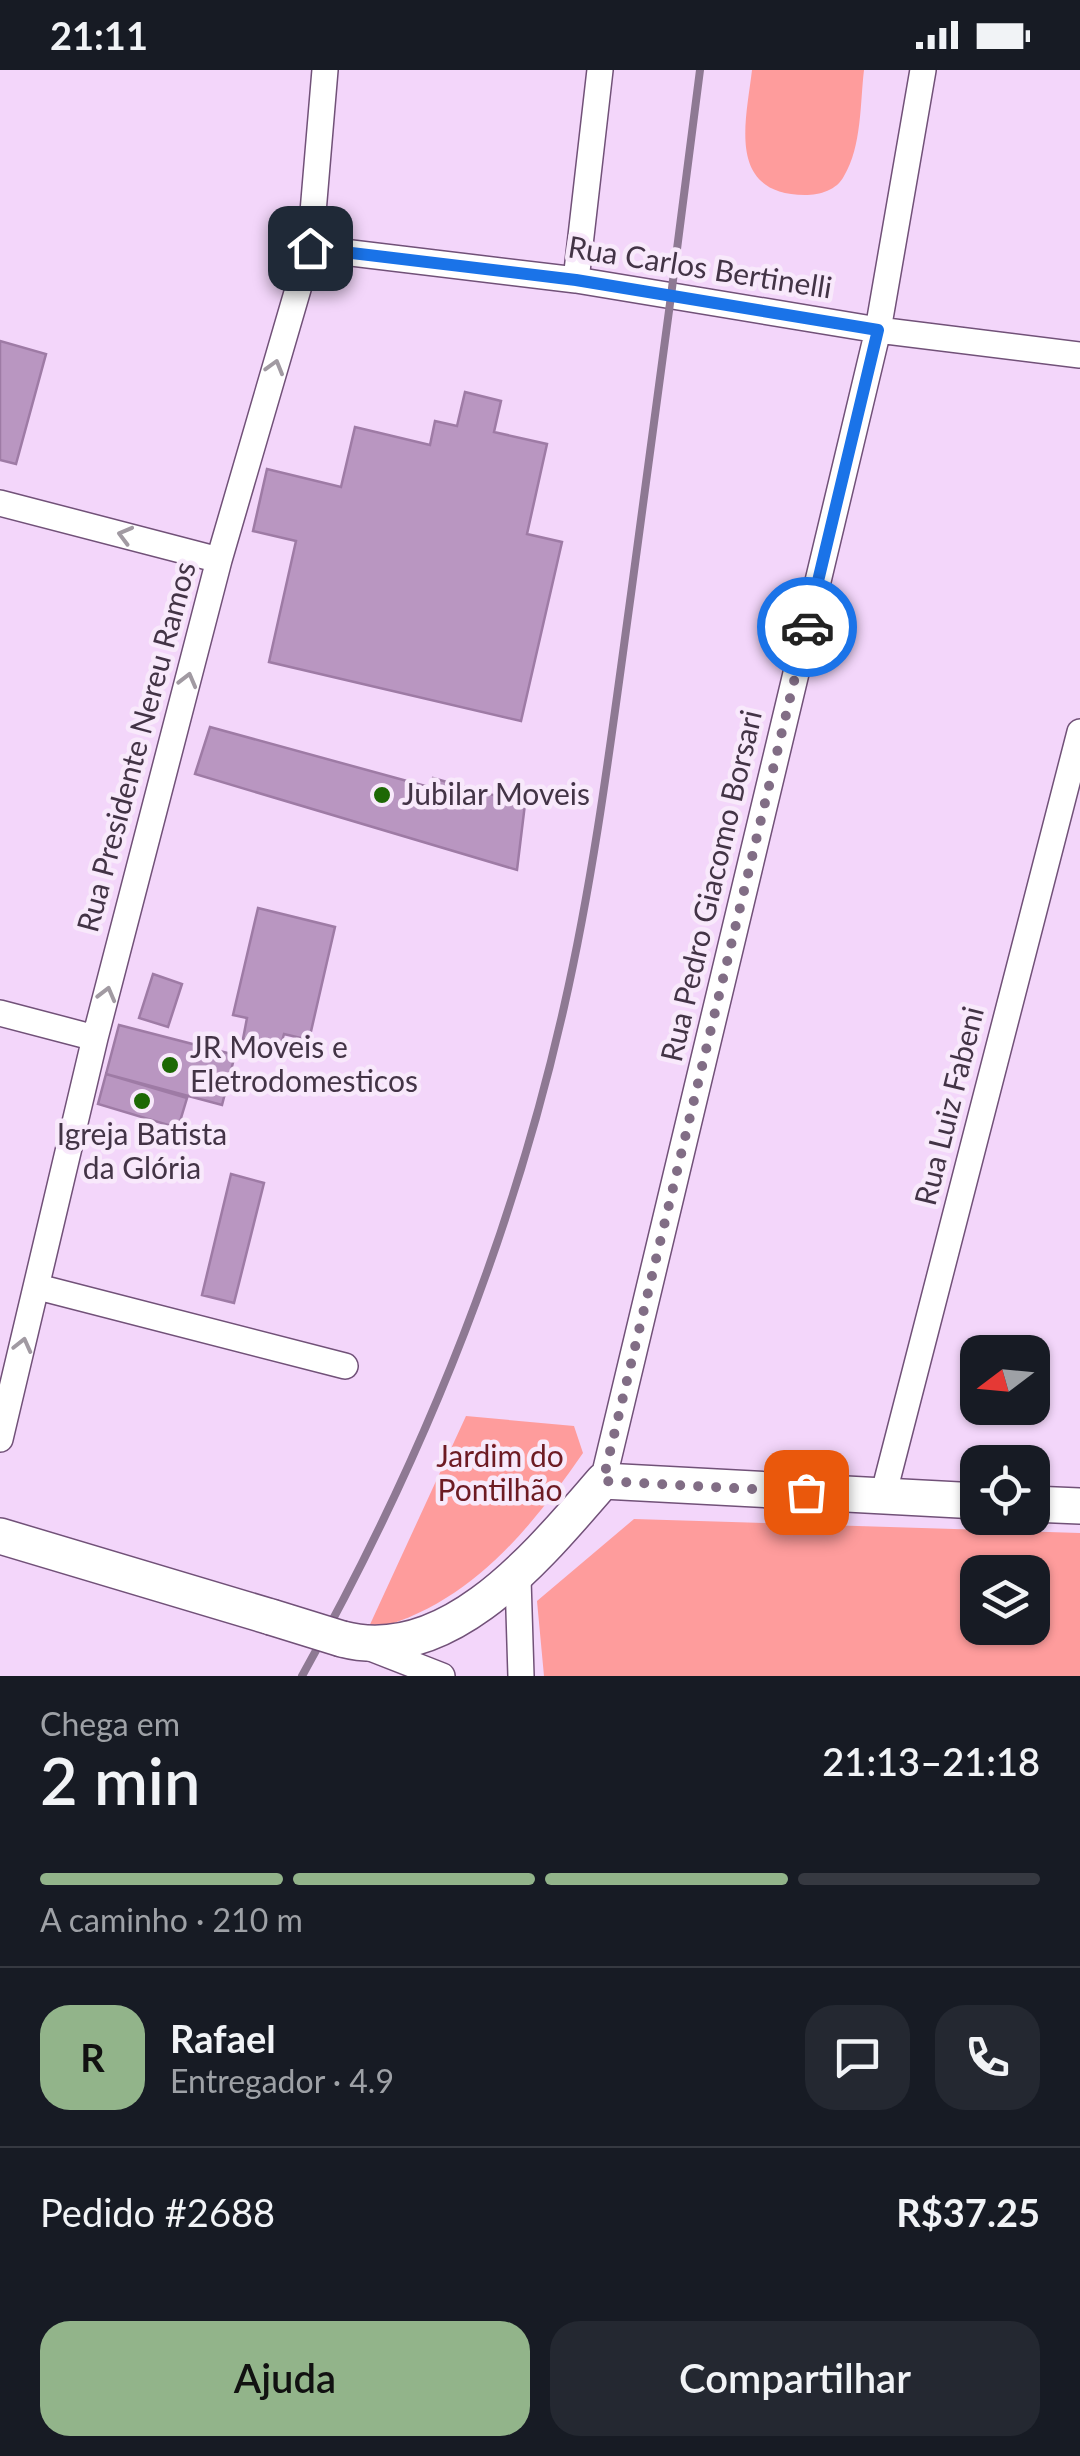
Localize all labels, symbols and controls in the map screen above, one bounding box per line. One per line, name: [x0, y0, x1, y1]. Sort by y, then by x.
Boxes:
text: 21:11: [50, 12, 148, 58]
pin: [268, 206, 353, 291]
icon: home: [283, 221, 338, 276]
street label: Rua Carlos Bertinelli: [566, 227, 835, 305]
one-way arrow: [263, 359, 284, 376]
one-way arrow: [117, 526, 134, 547]
street label: Rua Presidente Nereu Ramos: [68, 557, 202, 936]
courier: [757, 577, 857, 677]
icon: car: [780, 600, 835, 655]
one-way arrow: [177, 672, 198, 689]
street label: Rua Pedro Giacomo Borsari: [652, 706, 768, 1065]
place label: Jubilar Moveis: [402, 775, 590, 811]
marker: Jubilar Moveis: [371, 784, 393, 806]
one-way arrow: [95, 986, 116, 1003]
street label: Rua Luiz Fabeni: [906, 1002, 990, 1209]
place label: JR Moveis e Eletrodomesticos: [190, 1028, 418, 1098]
marker: JR Moveis e Eletrodomesticos: [159, 1054, 181, 1076]
marker: Igreja Batista da Glória: [131, 1090, 153, 1112]
place label: Igreja Batista da Glória: [57, 1115, 227, 1185]
north arrow: [960, 1335, 1050, 1425]
map controls: [960, 1335, 1050, 1645]
one-way arrow: [12, 1337, 33, 1354]
park label: Jardim do Pontilhão: [436, 1437, 564, 1507]
button: locate: [960, 1445, 1050, 1535]
pin: [764, 1450, 849, 1535]
icon: bag: [779, 1465, 834, 1520]
button: layers: [960, 1555, 1050, 1645]
text: Chega em: [40, 1704, 180, 1743]
text: 21:13–21:18: [822, 1738, 1040, 1784]
text: 2 min: [40, 1741, 200, 1819]
text: A caminho · 210 m: [40, 1900, 303, 1939]
button: chat: [805, 2005, 910, 2110]
button: phone: [935, 2005, 1040, 2110]
text: Rafael: [170, 2015, 276, 2061]
text: R: [80, 2034, 105, 2080]
text: Entregador · 4.9: [170, 2061, 394, 2100]
text: Pedido #2688: [40, 2189, 275, 2235]
text: R$37.25: [896, 2189, 1040, 2235]
button: Ajuda: [40, 2321, 530, 2436]
button: Compartilhar: [550, 2321, 1040, 2436]

